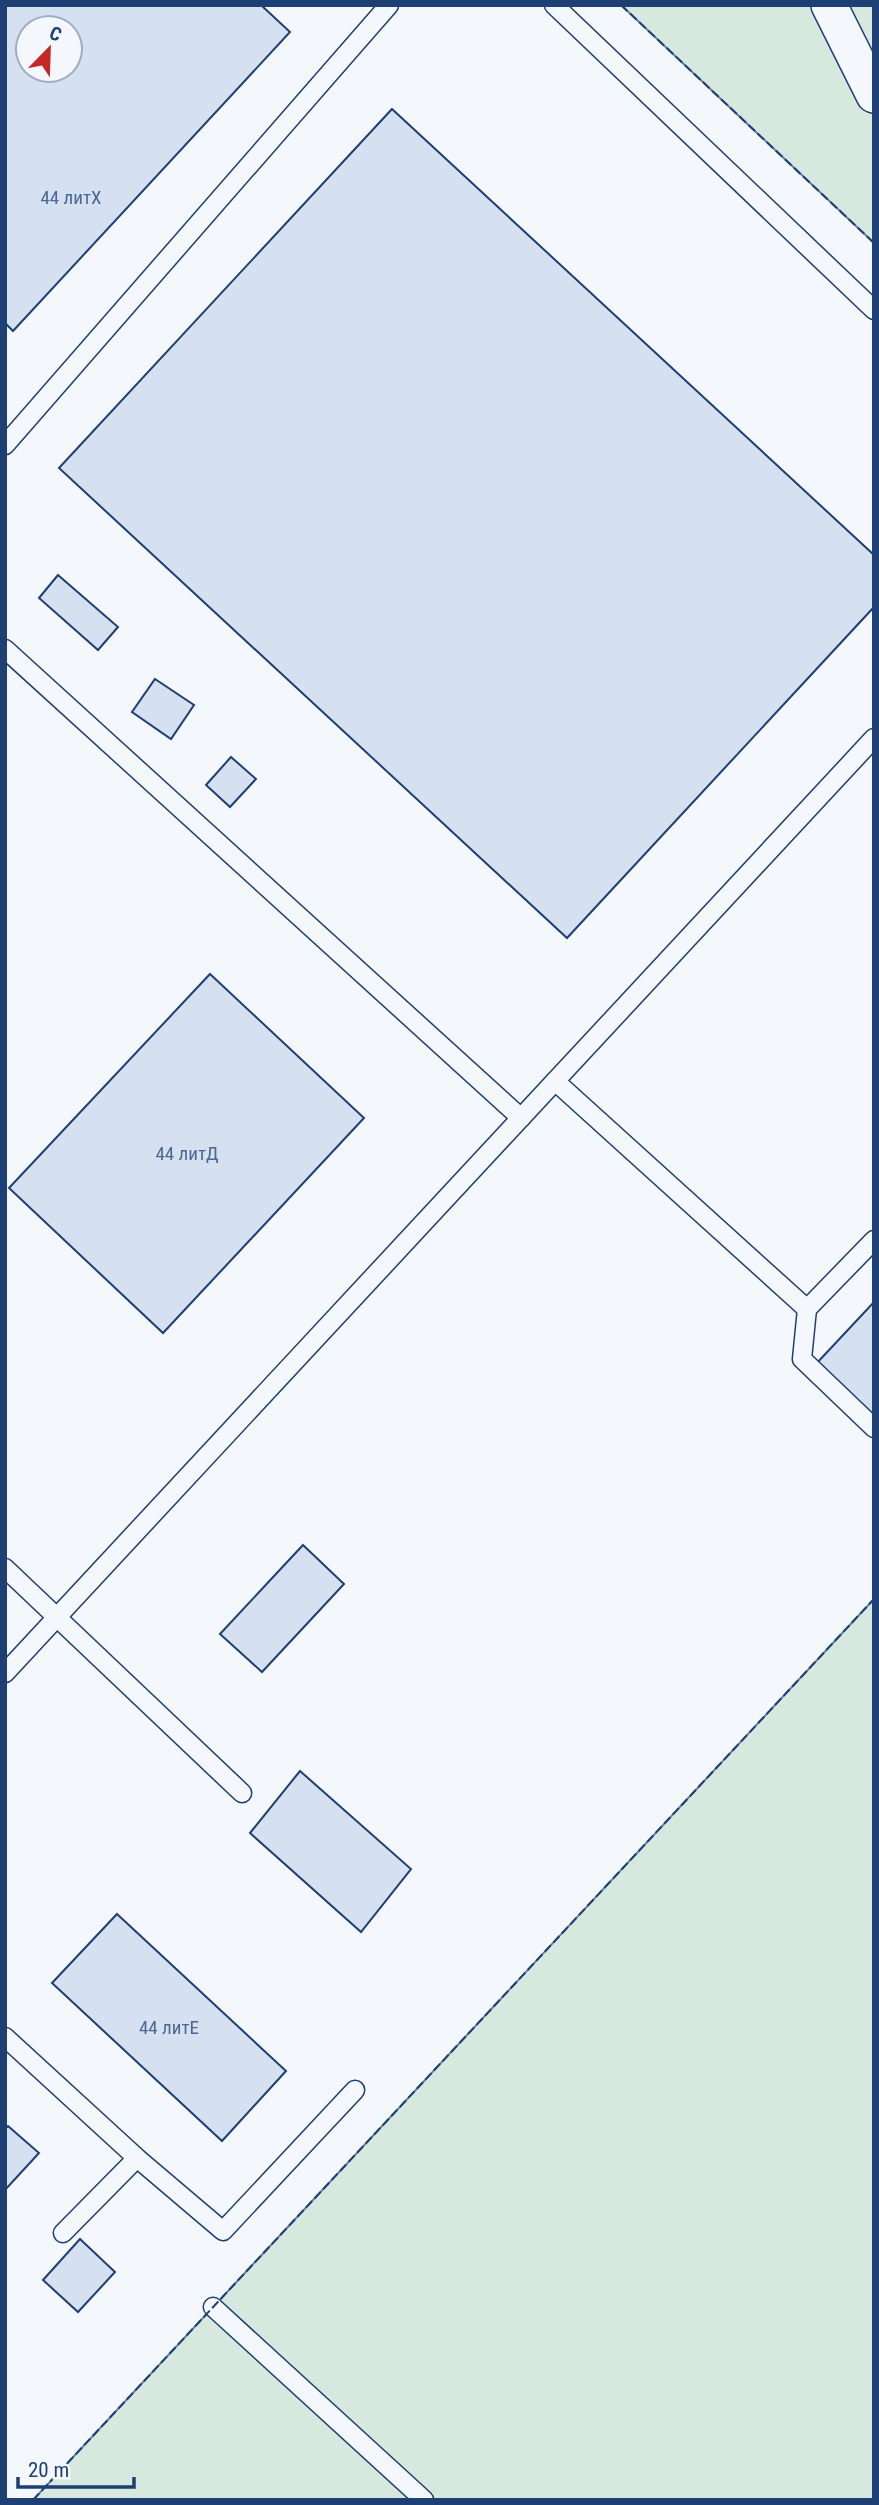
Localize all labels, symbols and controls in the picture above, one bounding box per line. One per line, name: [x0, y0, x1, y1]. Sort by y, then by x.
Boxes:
north arrow: [14, 14, 84, 84]
text: С: [46, 21, 65, 47]
house number: 44 литХ: [40, 186, 102, 209]
house number: 44 литД: [155, 1142, 219, 1165]
house number: 44 литЕ: [139, 2016, 199, 2039]
scale bar: [18, 2446, 133, 2490]
text: 20 m: [28, 2458, 69, 2482]

